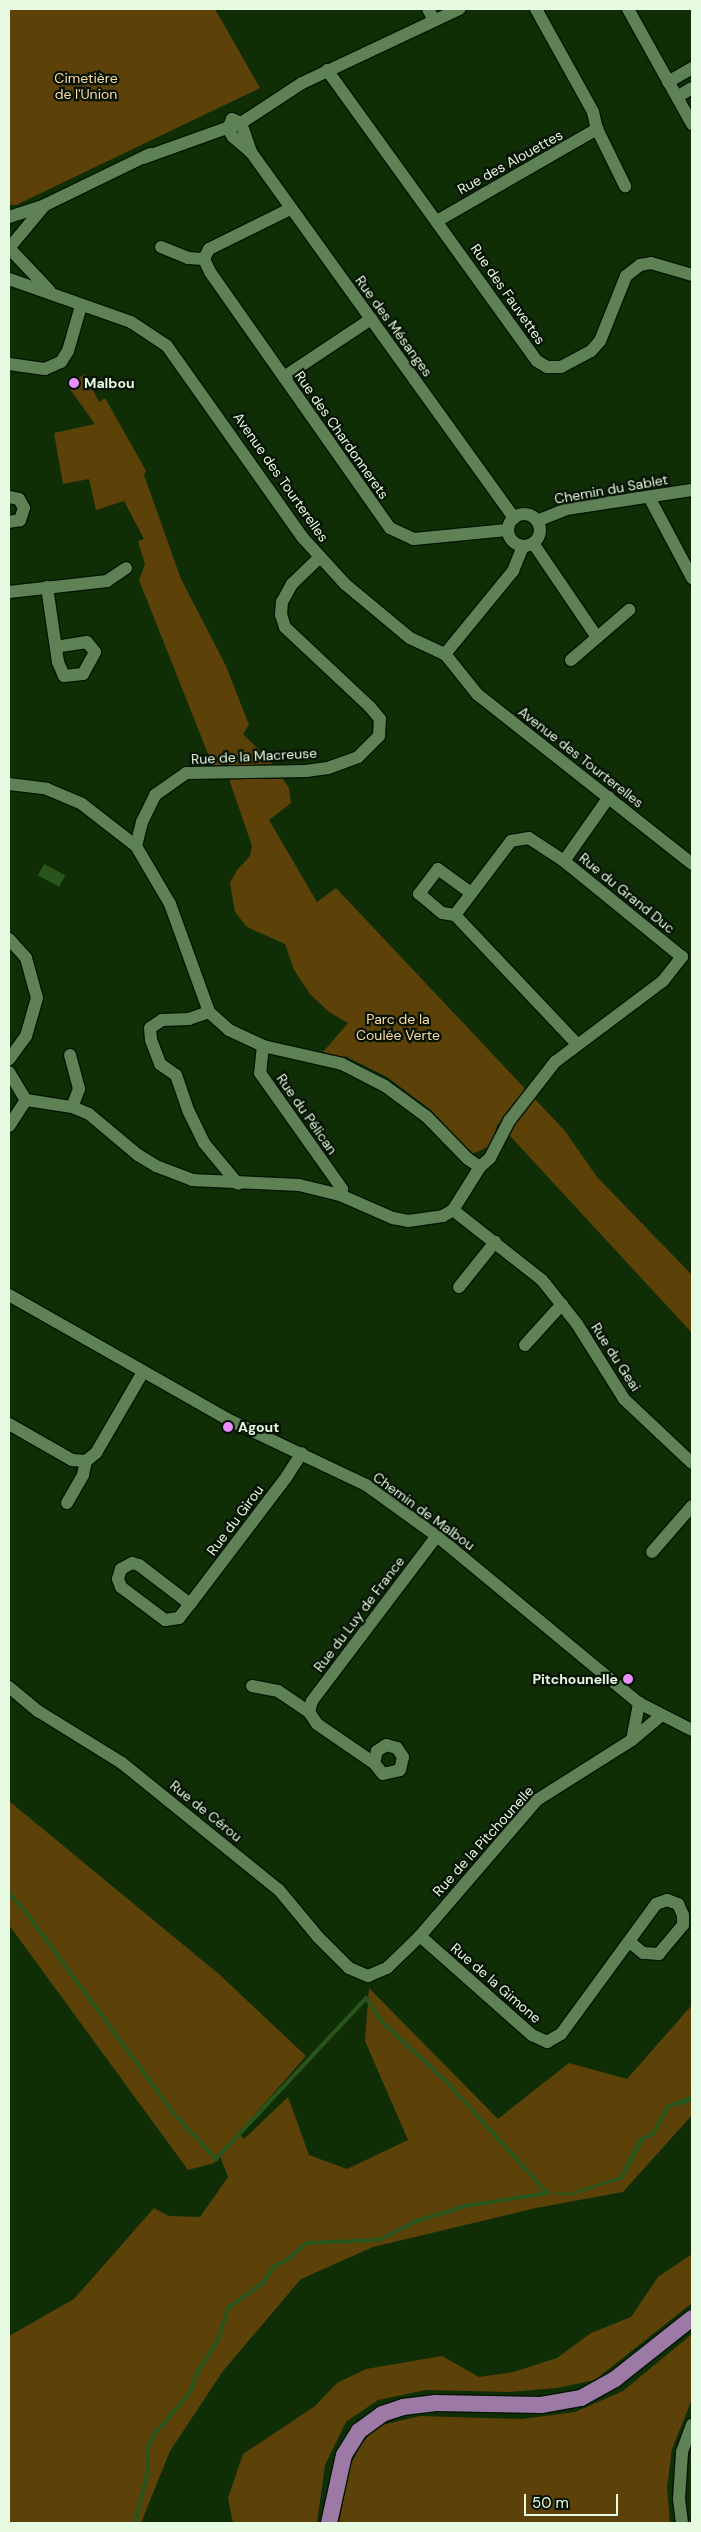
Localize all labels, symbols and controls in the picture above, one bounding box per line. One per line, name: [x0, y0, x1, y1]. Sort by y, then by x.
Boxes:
park label: Cimetière de l'Union: [54, 70, 118, 102]
street label: Rue des Alouettes: [454, 126, 566, 198]
street label: Rue des Fauvettes: [467, 241, 549, 347]
street label: Rue des Mésanges: [352, 272, 436, 380]
street label: Rue des Chardonnerets: [291, 368, 393, 502]
place label: Malbou: [84, 375, 135, 391]
marker: Malbou: [68, 377, 80, 389]
street label: Avenue des Tourterelles: [230, 409, 332, 545]
street label: Chemin du Sablet: [553, 471, 669, 507]
street label: Avenue des Tourterelles: [515, 703, 647, 811]
street label: Rue de la Macreuse: [191, 744, 317, 768]
street label: Rue du Grand Duc: [576, 849, 678, 937]
park label: Parc de la Coulée Verte: [356, 1011, 440, 1044]
street label: Rue du Pélican: [273, 1071, 341, 1157]
street label: Rue du Geai: [588, 1320, 644, 1394]
place label: Agout: [238, 1419, 279, 1435]
marker: Agout: [222, 1421, 234, 1433]
street label: Chemin de Malbou: [370, 1468, 478, 1554]
street label: Rue du Girou: [203, 1482, 267, 1558]
street label: Rue du Luy de France: [310, 1553, 408, 1675]
place label: Pitchounelle: [532, 1671, 618, 1687]
marker: Pitchounelle: [622, 1673, 634, 1685]
street label: Rue de Cérou: [167, 1777, 245, 1845]
street label: Rue de la Pitchounelle: [429, 1783, 537, 1899]
street label: Rue de la Gimone: [448, 1939, 544, 2027]
scale bar: [526, 2484, 620, 2516]
text: 50 m: [532, 2493, 569, 2513]

